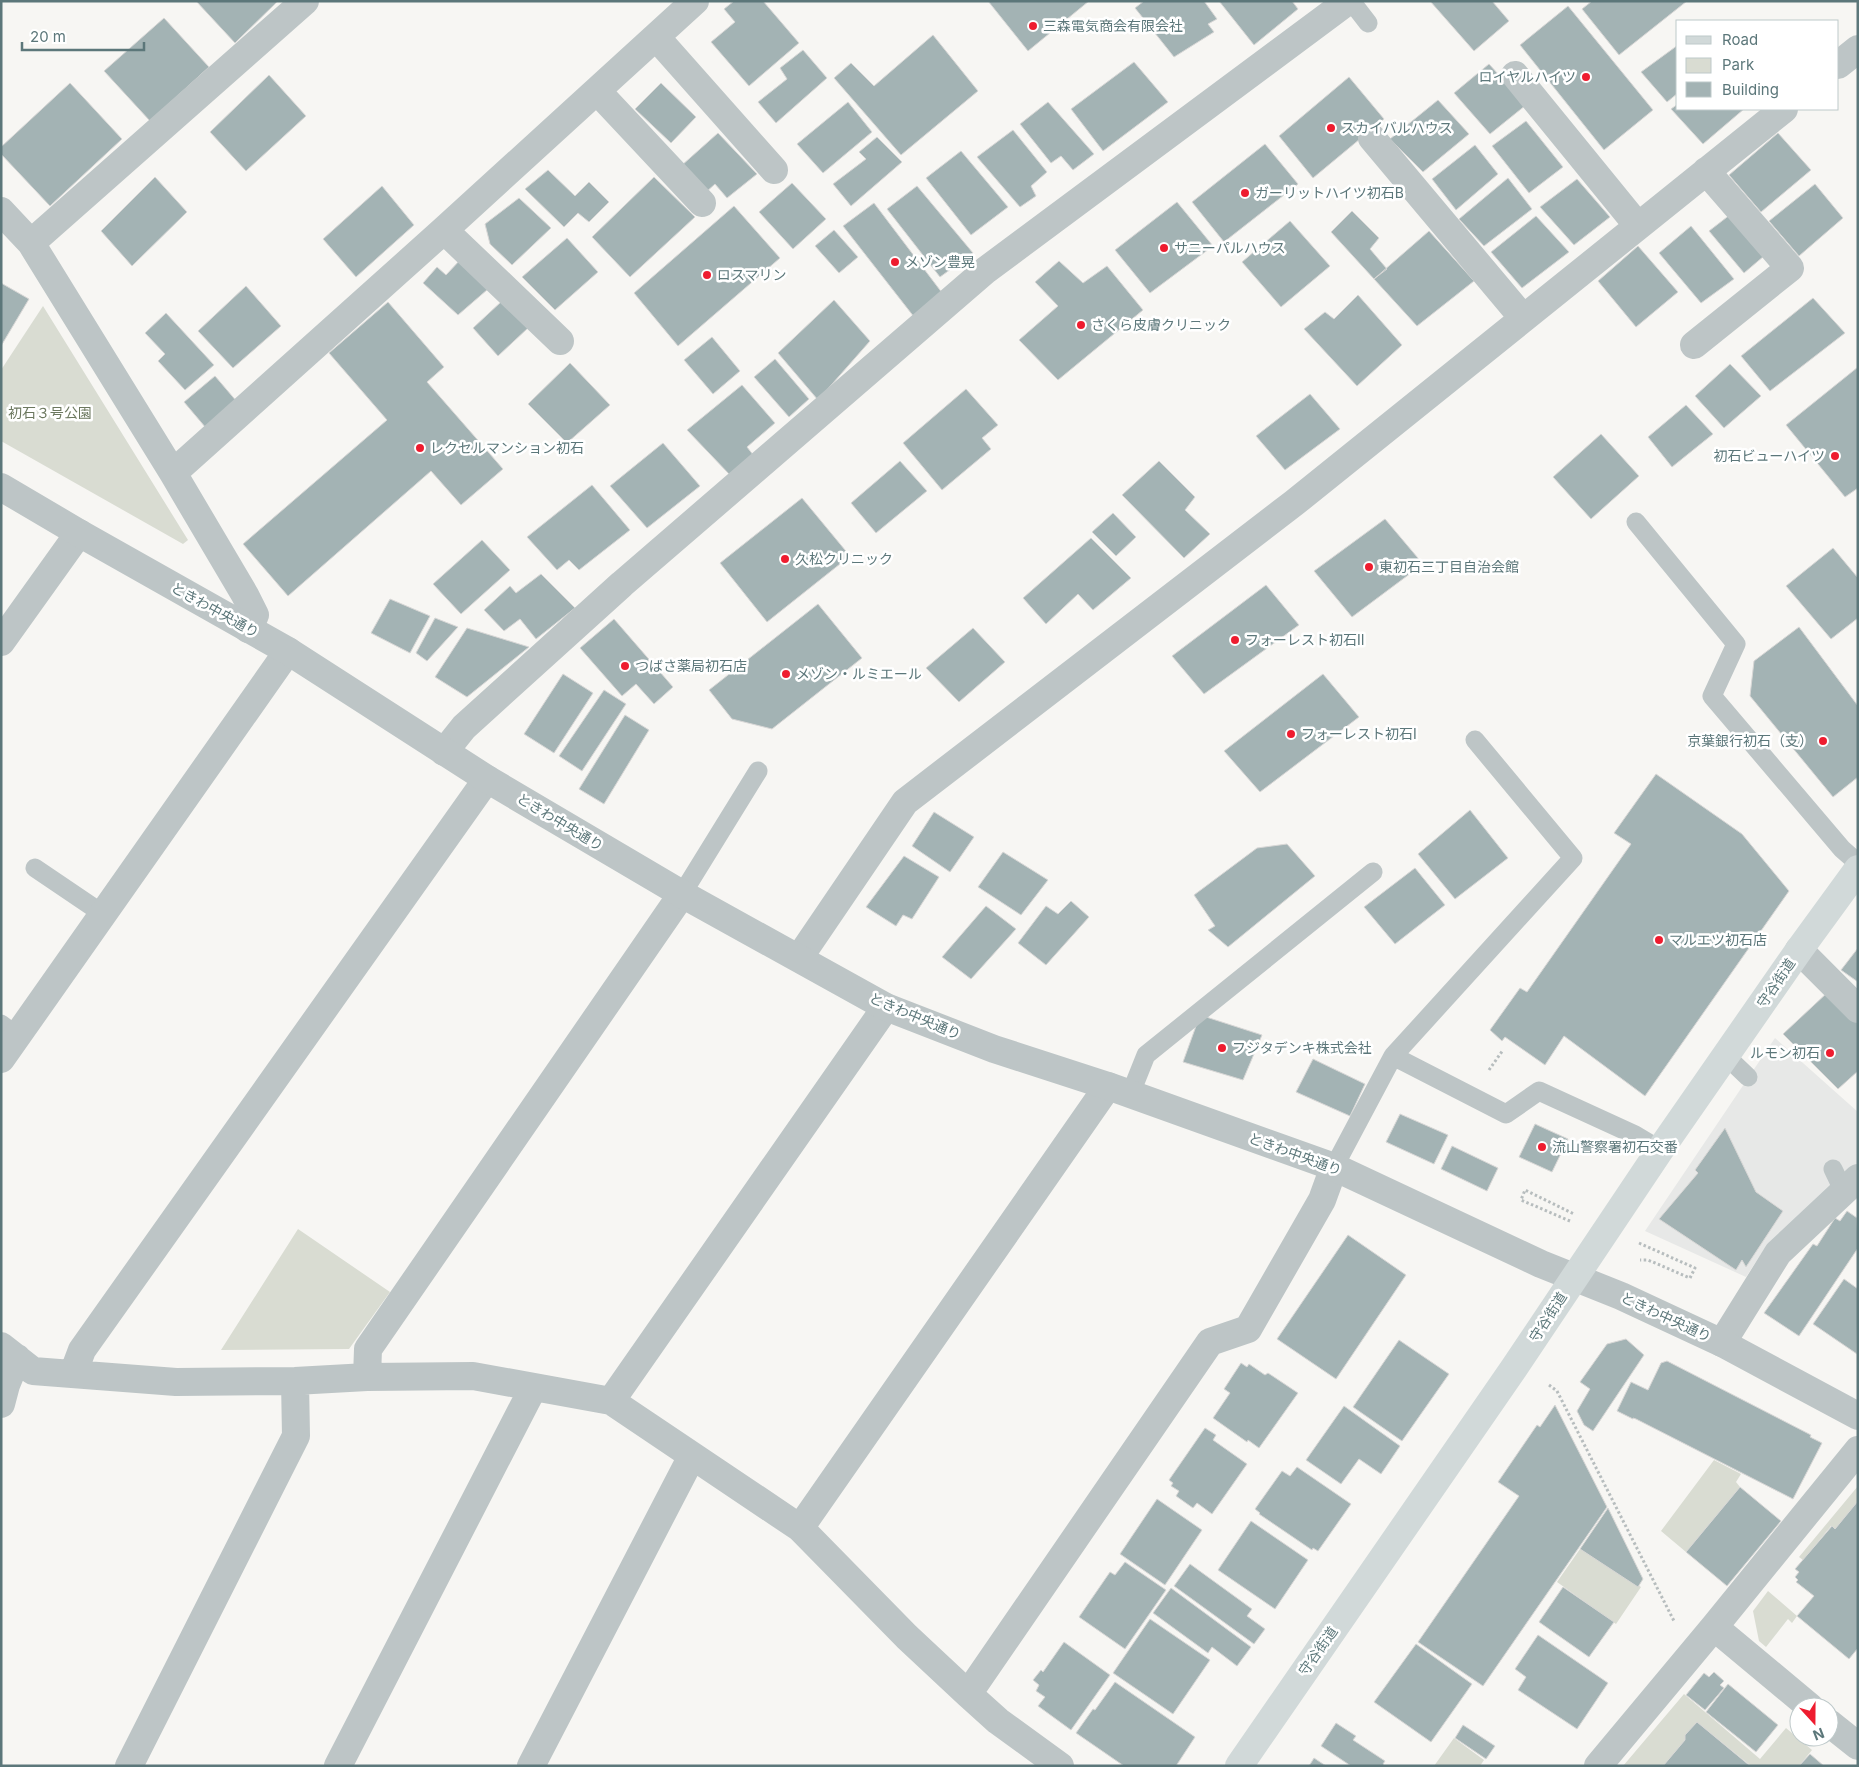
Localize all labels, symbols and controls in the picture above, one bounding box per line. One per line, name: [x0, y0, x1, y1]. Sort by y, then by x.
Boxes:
place label: 三森電気商会有限会社: [1043, 17, 1183, 34]
scale bar: [22, 20, 145, 52]
marker: 三森電気商会有限会社: [1027, 20, 1039, 32]
legend: [1676, 20, 1839, 110]
text: 20 m: [30, 27, 66, 46]
text: Road: [1722, 30, 1758, 49]
text: Park: [1722, 55, 1755, 74]
place label: ロイヤルハイツ: [1479, 68, 1576, 85]
marker: ロイヤルハイツ: [1580, 71, 1592, 83]
text: Building: [1722, 80, 1779, 99]
place label: スカイバルハウス: [1341, 119, 1453, 136]
marker: スカイバルハウス: [1325, 122, 1337, 134]
place label: ガーリットハイツ初石B: [1255, 184, 1404, 201]
marker: ガーリットハイツ初石B: [1239, 187, 1251, 199]
place label: サニーパルハウス: [1174, 239, 1286, 256]
marker: サニーパルハウス: [1158, 242, 1170, 254]
place label: メゾン豊晃: [905, 253, 975, 270]
marker: メゾン豊晃: [889, 256, 901, 268]
place label: ロスマリン: [717, 266, 787, 283]
marker: ロスマリン: [701, 269, 713, 281]
place label: さくら皮膚クリニック: [1091, 316, 1231, 333]
marker: さくら皮膚クリニック: [1075, 319, 1087, 331]
park label: 初石３号公園: [8, 404, 92, 421]
place label: レクセルマンション初石: [430, 439, 584, 456]
marker: レクセルマンション初石: [414, 442, 426, 454]
place label: 初石ビューハイツ: [1714, 447, 1825, 464]
marker: 初石ビューハイツ: [1829, 450, 1841, 462]
place label: 久松クリニック: [795, 550, 893, 567]
marker: 久松クリニック: [779, 553, 791, 565]
place label: 東初石三丁目自治会館: [1379, 558, 1519, 575]
marker: 東初石三丁目自治会館: [1363, 561, 1375, 573]
street label: ときわ中央通り: [168, 578, 262, 641]
place label: フォーレスト初石Ⅱ: [1245, 631, 1365, 648]
marker: フォーレスト初石Ⅱ: [1229, 634, 1241, 646]
place label: つばさ薬局初石店: [635, 657, 747, 674]
marker: つばさ薬局初石店: [619, 660, 631, 672]
place label: メゾン・ルミエール: [796, 665, 922, 682]
marker: メゾン・ルミエール: [780, 668, 792, 680]
place label: フォーレスト初石Ⅰ: [1301, 725, 1417, 742]
marker: フォーレスト初石Ⅰ: [1285, 728, 1297, 740]
place label: 京葉銀行初石（支）: [1687, 732, 1813, 749]
marker: 京葉銀行初石（支）: [1817, 735, 1829, 747]
street label: ときわ中央通り: [514, 789, 607, 854]
place label: マルエツ初石店: [1669, 931, 1767, 948]
marker: マルエツ初石店: [1653, 934, 1665, 946]
street label: 守谷街道: [1753, 955, 1798, 1011]
street label: ときわ中央通り: [867, 989, 964, 1043]
place label: フジタデンキ株式会社: [1232, 1039, 1372, 1056]
marker: フジタデンキ株式会社: [1216, 1042, 1228, 1054]
place label: ルモン初石: [1750, 1044, 1820, 1061]
marker: ルモン初石: [1824, 1047, 1836, 1059]
street label: ときわ中央通り: [1246, 1129, 1344, 1178]
place label: 流山警察署初石交番: [1552, 1138, 1678, 1155]
marker: 流山警察署初石交番: [1536, 1141, 1548, 1153]
street label: ときわ中央通り: [1618, 1288, 1714, 1345]
street label: 守谷街道: [1525, 1289, 1570, 1345]
street label: 守谷街道: [1295, 1623, 1341, 1679]
north arrow: [1789, 1697, 1839, 1747]
text: N: [1811, 1725, 1827, 1744]

